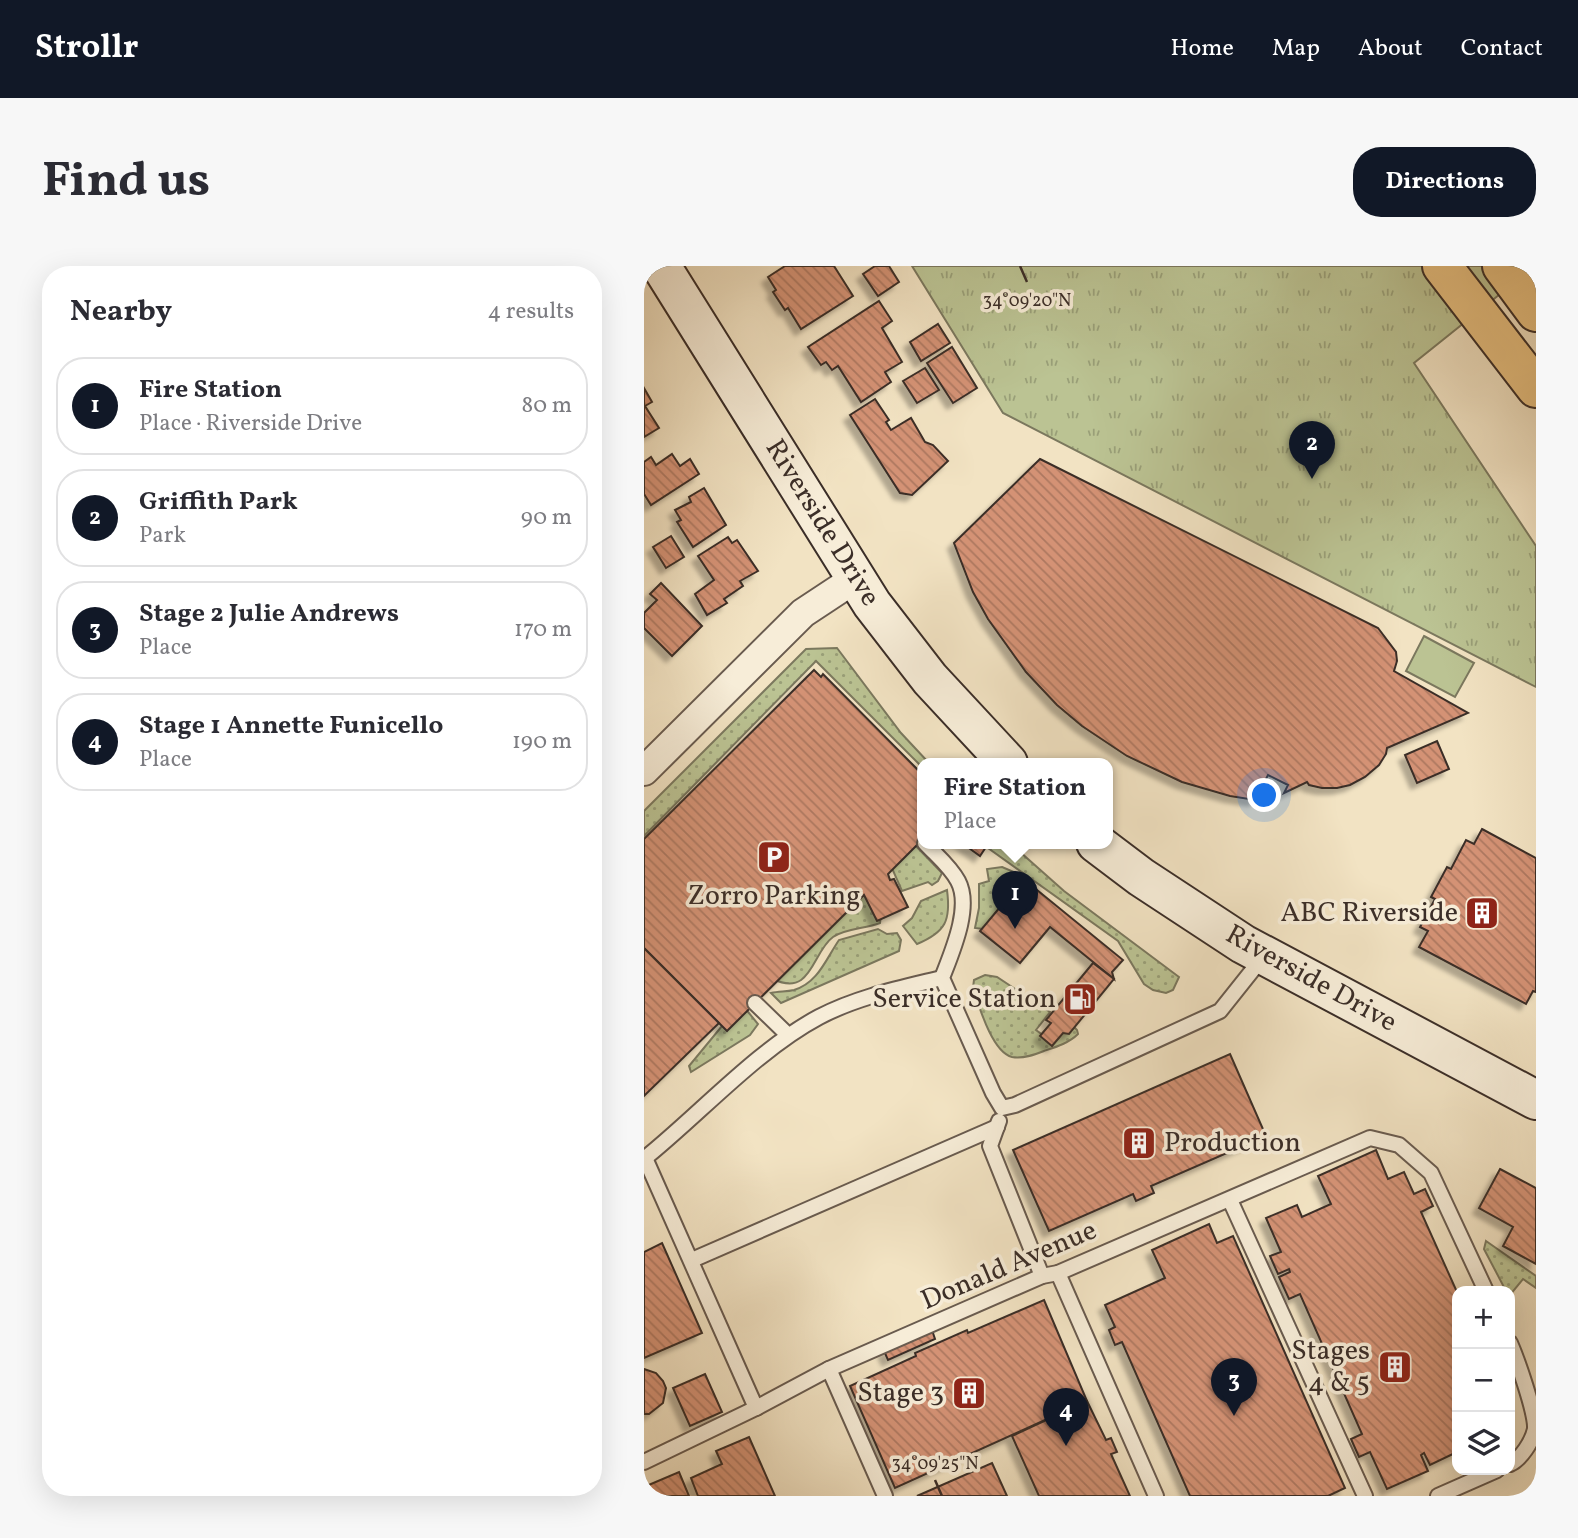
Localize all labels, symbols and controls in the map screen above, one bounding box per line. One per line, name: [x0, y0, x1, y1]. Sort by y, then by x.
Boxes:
text: Strollr: [35, 26, 138, 72]
text: Home: [1170, 32, 1234, 66]
text: Map: [1272, 32, 1320, 66]
text: About: [1358, 32, 1423, 66]
text: Contact: [1461, 32, 1543, 66]
button: Directions: [1353, 147, 1536, 217]
text: Find us: [42, 148, 210, 217]
text: 34°09'20"N: [983, 289, 1071, 314]
text: Nearby: [70, 291, 172, 333]
text: 4 results: [488, 296, 574, 328]
text: Fire Station: [139, 372, 282, 408]
text: 1: [90, 390, 100, 422]
text: 80 m: [522, 390, 572, 422]
text: Place · Riverside Drive: [139, 408, 362, 440]
pin: 2: [1289, 421, 1335, 479]
street label: Riverside Drive: [755, 432, 889, 614]
text: Griffith Park: [139, 484, 298, 520]
text: 2: [89, 502, 101, 534]
text: 90 m: [521, 502, 572, 534]
text: Park: [139, 520, 186, 552]
text: Stage 2 Julie Andrews: [139, 596, 399, 632]
text: 3: [89, 614, 101, 646]
text: 170 m: [514, 614, 572, 646]
text: Place: [139, 632, 192, 664]
text: Stage 1 Annette Funicello: [139, 708, 443, 744]
text: 4: [88, 726, 102, 758]
text: 190 m: [512, 726, 572, 758]
text: Place: [139, 744, 192, 776]
popup: [917, 758, 1113, 849]
text: Fire Station: [943, 770, 1087, 806]
your location: [1247, 778, 1281, 812]
text: Place: [943, 806, 996, 838]
parking icon: Zorro Parking: [755, 838, 793, 876]
pin: 1: [992, 871, 1038, 929]
place label: Zorro Parking: [687, 877, 861, 916]
place label: ABC Riverside: [1280, 894, 1458, 933]
building icon: ABC Riverside: [1463, 894, 1501, 932]
street label: Riverside Drive: [1218, 916, 1404, 1042]
place label: Service Station: [872, 980, 1056, 1019]
fuel station icon: Service Station: [1061, 980, 1099, 1018]
building icon: Production: [1120, 1124, 1158, 1162]
place label: Production: [1164, 1124, 1301, 1163]
street label: Donald Avenue: [915, 1211, 1103, 1321]
map controls: [1452, 1286, 1515, 1475]
button: +: [1452, 1286, 1515, 1349]
place label: Stages 4 & 5: [1291, 1332, 1370, 1403]
building icon: Stages 4 & 5: [1376, 1348, 1414, 1386]
button: −: [1452, 1349, 1515, 1412]
pin: 3: [1211, 1358, 1257, 1416]
place label: Stage 3: [857, 1374, 944, 1413]
building icon: Stage 3: [950, 1374, 988, 1412]
pin: 4: [1043, 1388, 1089, 1446]
button: layers: [1452, 1412, 1515, 1475]
text: 34°09'25"N: [891, 1452, 979, 1477]

